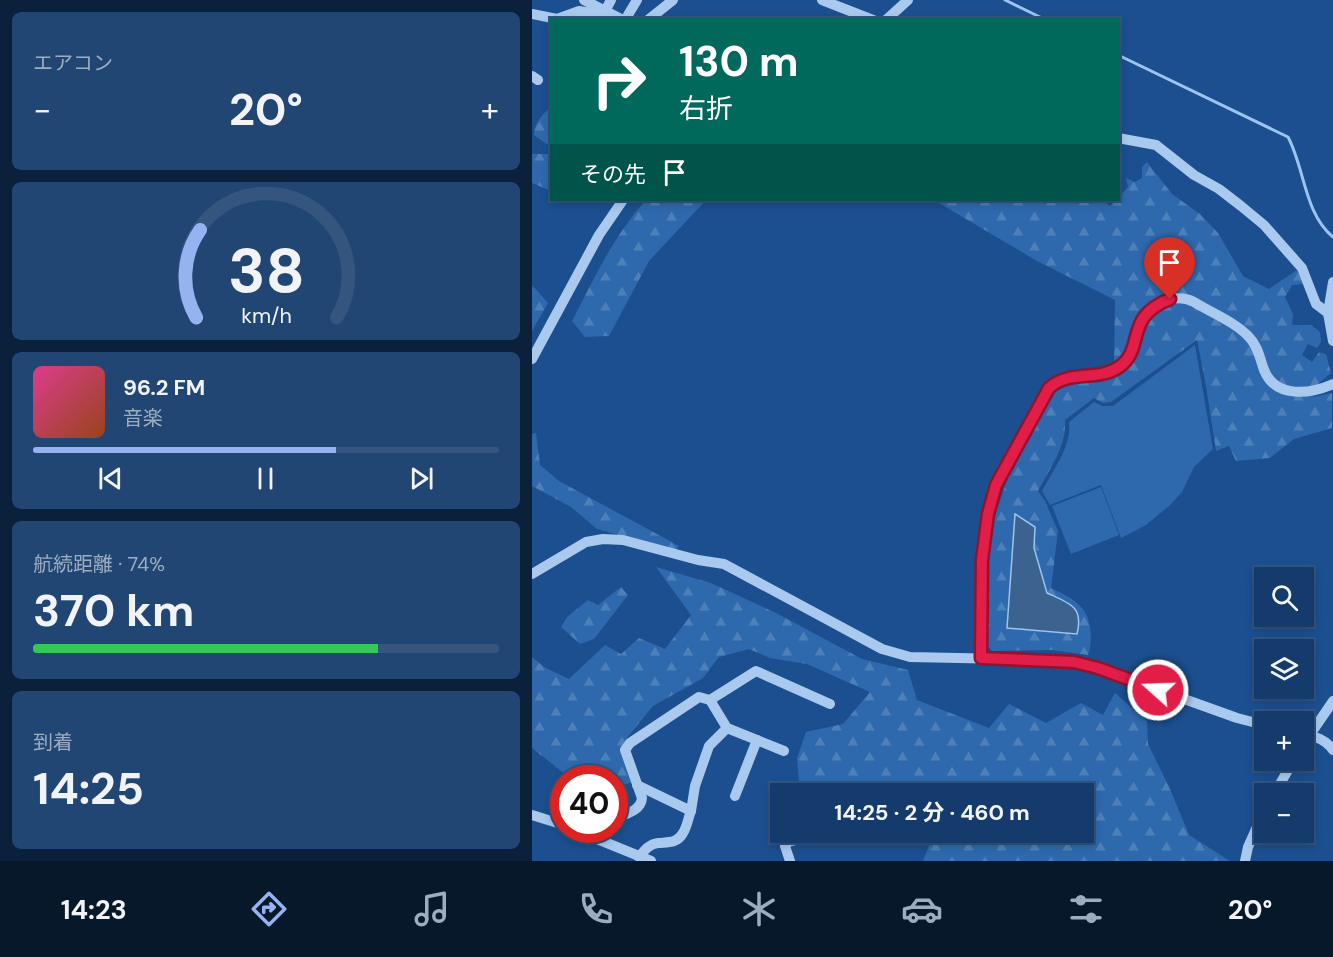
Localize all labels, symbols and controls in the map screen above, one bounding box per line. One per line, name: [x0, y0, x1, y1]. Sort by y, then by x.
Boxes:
text: 130 m: [679, 34, 799, 89]
icon: right: [580, 42, 658, 120]
text: エアコン: [33, 50, 113, 76]
text: 20°: [229, 80, 303, 139]
text: −: [33, 88, 51, 131]
text: +: [481, 88, 499, 131]
text: 右折: [679, 91, 733, 126]
icon: arrive: [658, 156, 691, 189]
text: その先: [580, 160, 646, 189]
text: 38: [227, 230, 305, 311]
pin: [1144, 237, 1195, 299]
icon: arrive: [1153, 246, 1186, 279]
text: km/h: [241, 302, 291, 330]
text: 96.2 FM: [123, 373, 205, 402]
text: 音楽: [123, 405, 163, 431]
icon: previous: [94, 462, 127, 495]
icon: pause: [249, 462, 282, 495]
icon: next: [405, 462, 438, 495]
text: 航続距離 · 74%: [33, 551, 165, 577]
map controls: [1254, 567, 1314, 843]
button: search: [1254, 567, 1314, 627]
text: 370 km: [33, 581, 194, 640]
button: layers: [1254, 639, 1314, 699]
position arrow: [1126, 658, 1190, 722]
button: +: [1254, 711, 1314, 771]
text: 到着: [33, 729, 73, 755]
text: 14:25: [33, 759, 144, 818]
speed limit sign: 40: [550, 765, 628, 843]
button: −: [1254, 783, 1314, 843]
text: 14:25 · 2 分 · 460 m: [834, 798, 1030, 827]
icon: directions: [248, 888, 290, 930]
icon: music: [411, 888, 453, 930]
icon: phone: [575, 888, 617, 930]
icon: climate: [738, 888, 780, 930]
icon: car: [901, 888, 943, 930]
icon: filters: [1065, 888, 1107, 930]
text: 14:23: [61, 892, 127, 927]
text: 20°: [1228, 892, 1272, 927]

